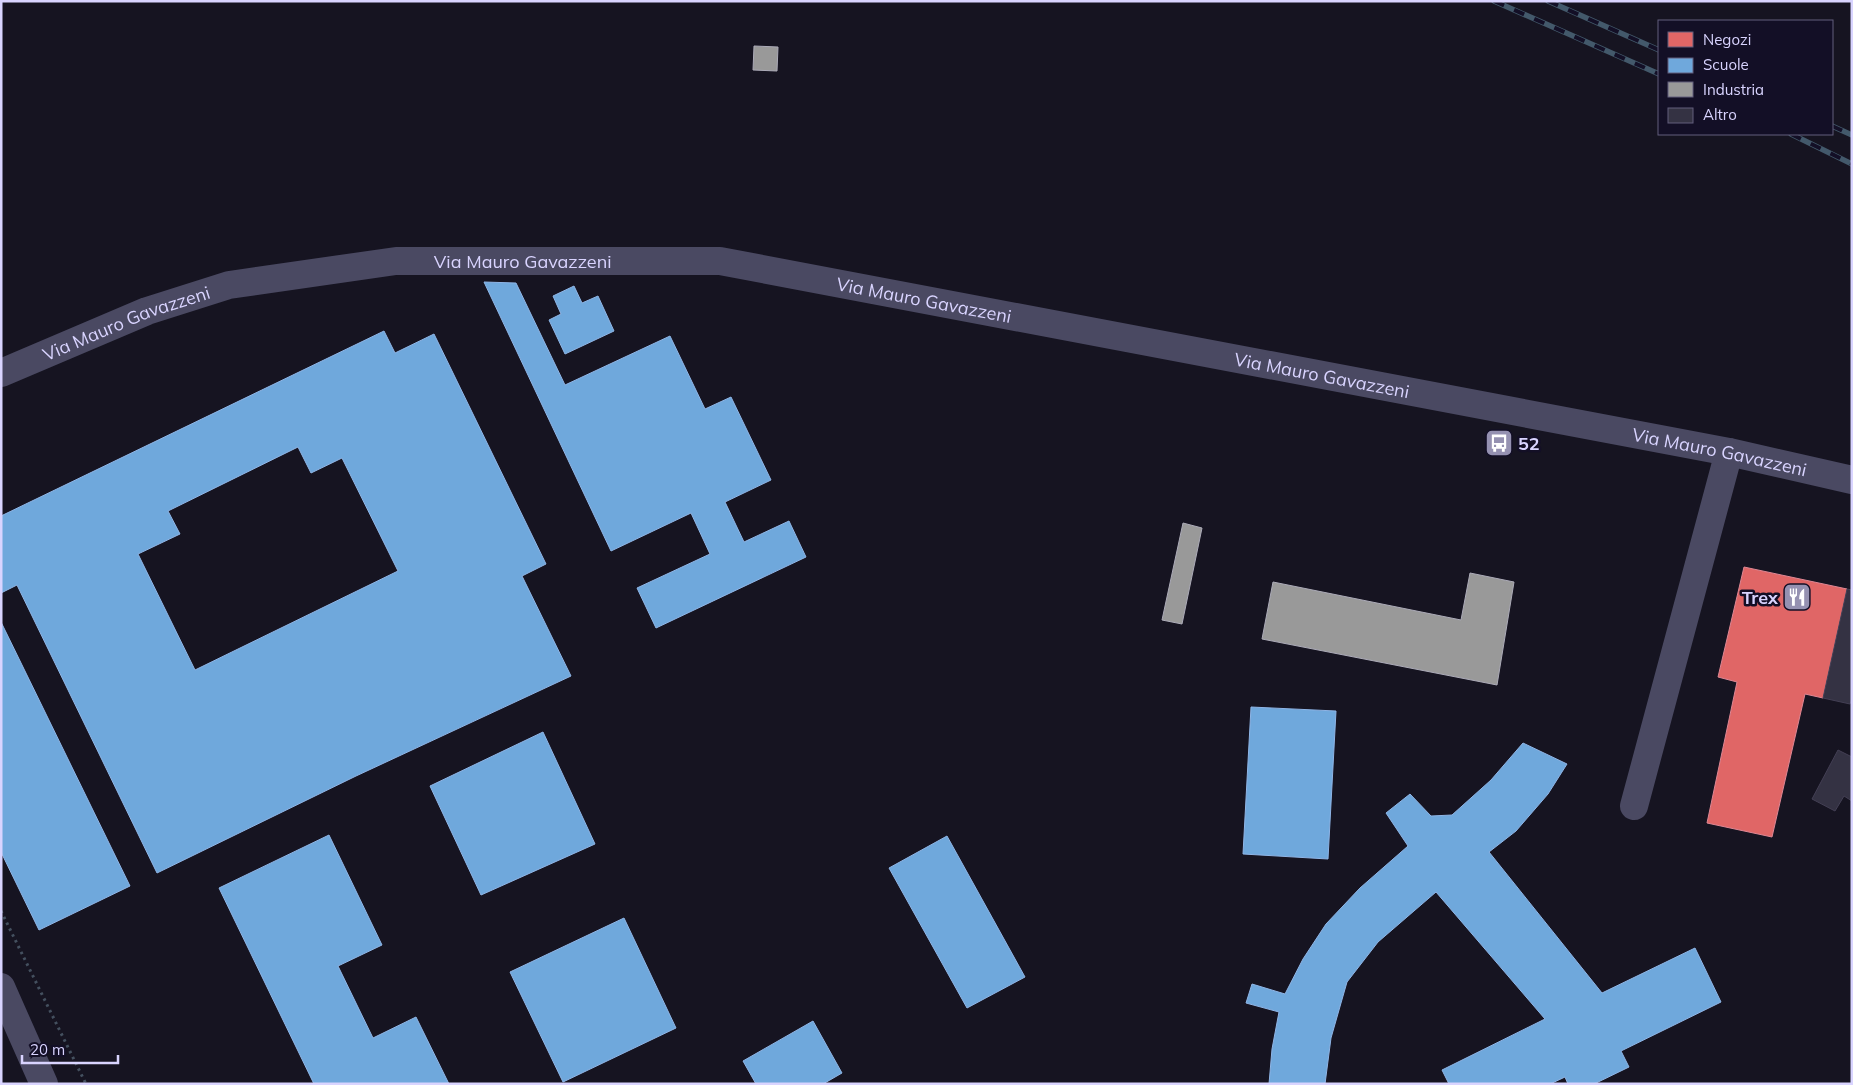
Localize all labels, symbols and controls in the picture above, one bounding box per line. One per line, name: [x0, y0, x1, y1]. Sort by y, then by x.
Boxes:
legend: [1658, 20, 1833, 135]
text: Negozi: [1703, 30, 1751, 49]
text: Scuole: [1703, 55, 1749, 74]
text: Industria: [1703, 80, 1764, 99]
text: Altro: [1703, 105, 1737, 124]
street label: Via Mauro Gavazzeni: [434, 250, 612, 273]
street label: Via Mauro Gavazzeni: [835, 272, 1013, 327]
street label: Via Mauro Gavazzeni: [39, 280, 213, 366]
street label: Via Mauro Gavazzeni: [1233, 347, 1411, 403]
street label: Via Mauro Gavazzeni: [1630, 422, 1809, 481]
bus stop icon: 52: [1484, 428, 1514, 458]
place label: 52: [1518, 432, 1540, 455]
restaurant icon: Trex: [1782, 582, 1812, 612]
place label: Trex: [1742, 586, 1779, 609]
scale bar: [22, 1032, 119, 1064]
text: 20 m: [30, 1040, 65, 1059]

